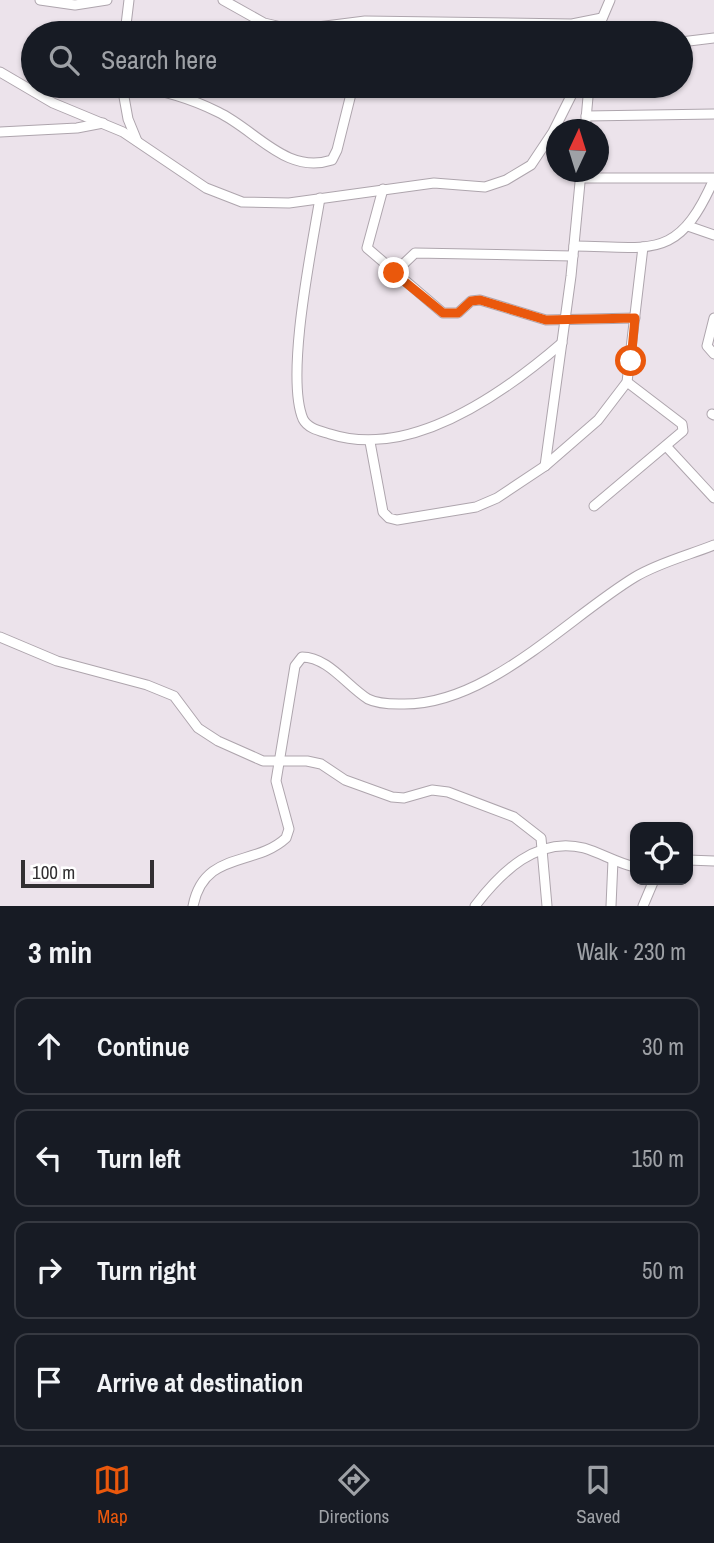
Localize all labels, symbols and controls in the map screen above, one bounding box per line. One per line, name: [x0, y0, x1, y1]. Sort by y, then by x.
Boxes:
search box: [21, 21, 693, 98]
icon: search: [45, 41, 83, 79]
text: Search here: [101, 42, 217, 77]
north arrow: [546, 119, 609, 182]
route end: [378, 257, 409, 288]
route start: [615, 345, 646, 376]
map controls: [630, 822, 693, 885]
button: locate: [630, 822, 693, 885]
scale bar: [21, 857, 154, 889]
text: 100 m: [32, 859, 75, 885]
text: 3 min: [28, 932, 92, 972]
text: Walk · 230 m: [577, 936, 686, 967]
icon: ahead: [30, 1027, 68, 1065]
text: Continue: [97, 1029, 189, 1064]
text: 30 m: [642, 1031, 684, 1062]
icon: left: [30, 1139, 68, 1177]
text: Turn left: [97, 1141, 181, 1176]
text: 150 m: [632, 1143, 684, 1174]
icon: right: [30, 1251, 68, 1289]
text: Turn right: [97, 1253, 196, 1288]
text: 50 m: [642, 1255, 684, 1286]
icon: arrive: [30, 1363, 68, 1401]
text: Arrive at destination: [97, 1365, 303, 1400]
tab: Map: [93, 1461, 131, 1529]
tab: Directions: [318, 1461, 389, 1529]
tab: Saved: [576, 1461, 621, 1529]

